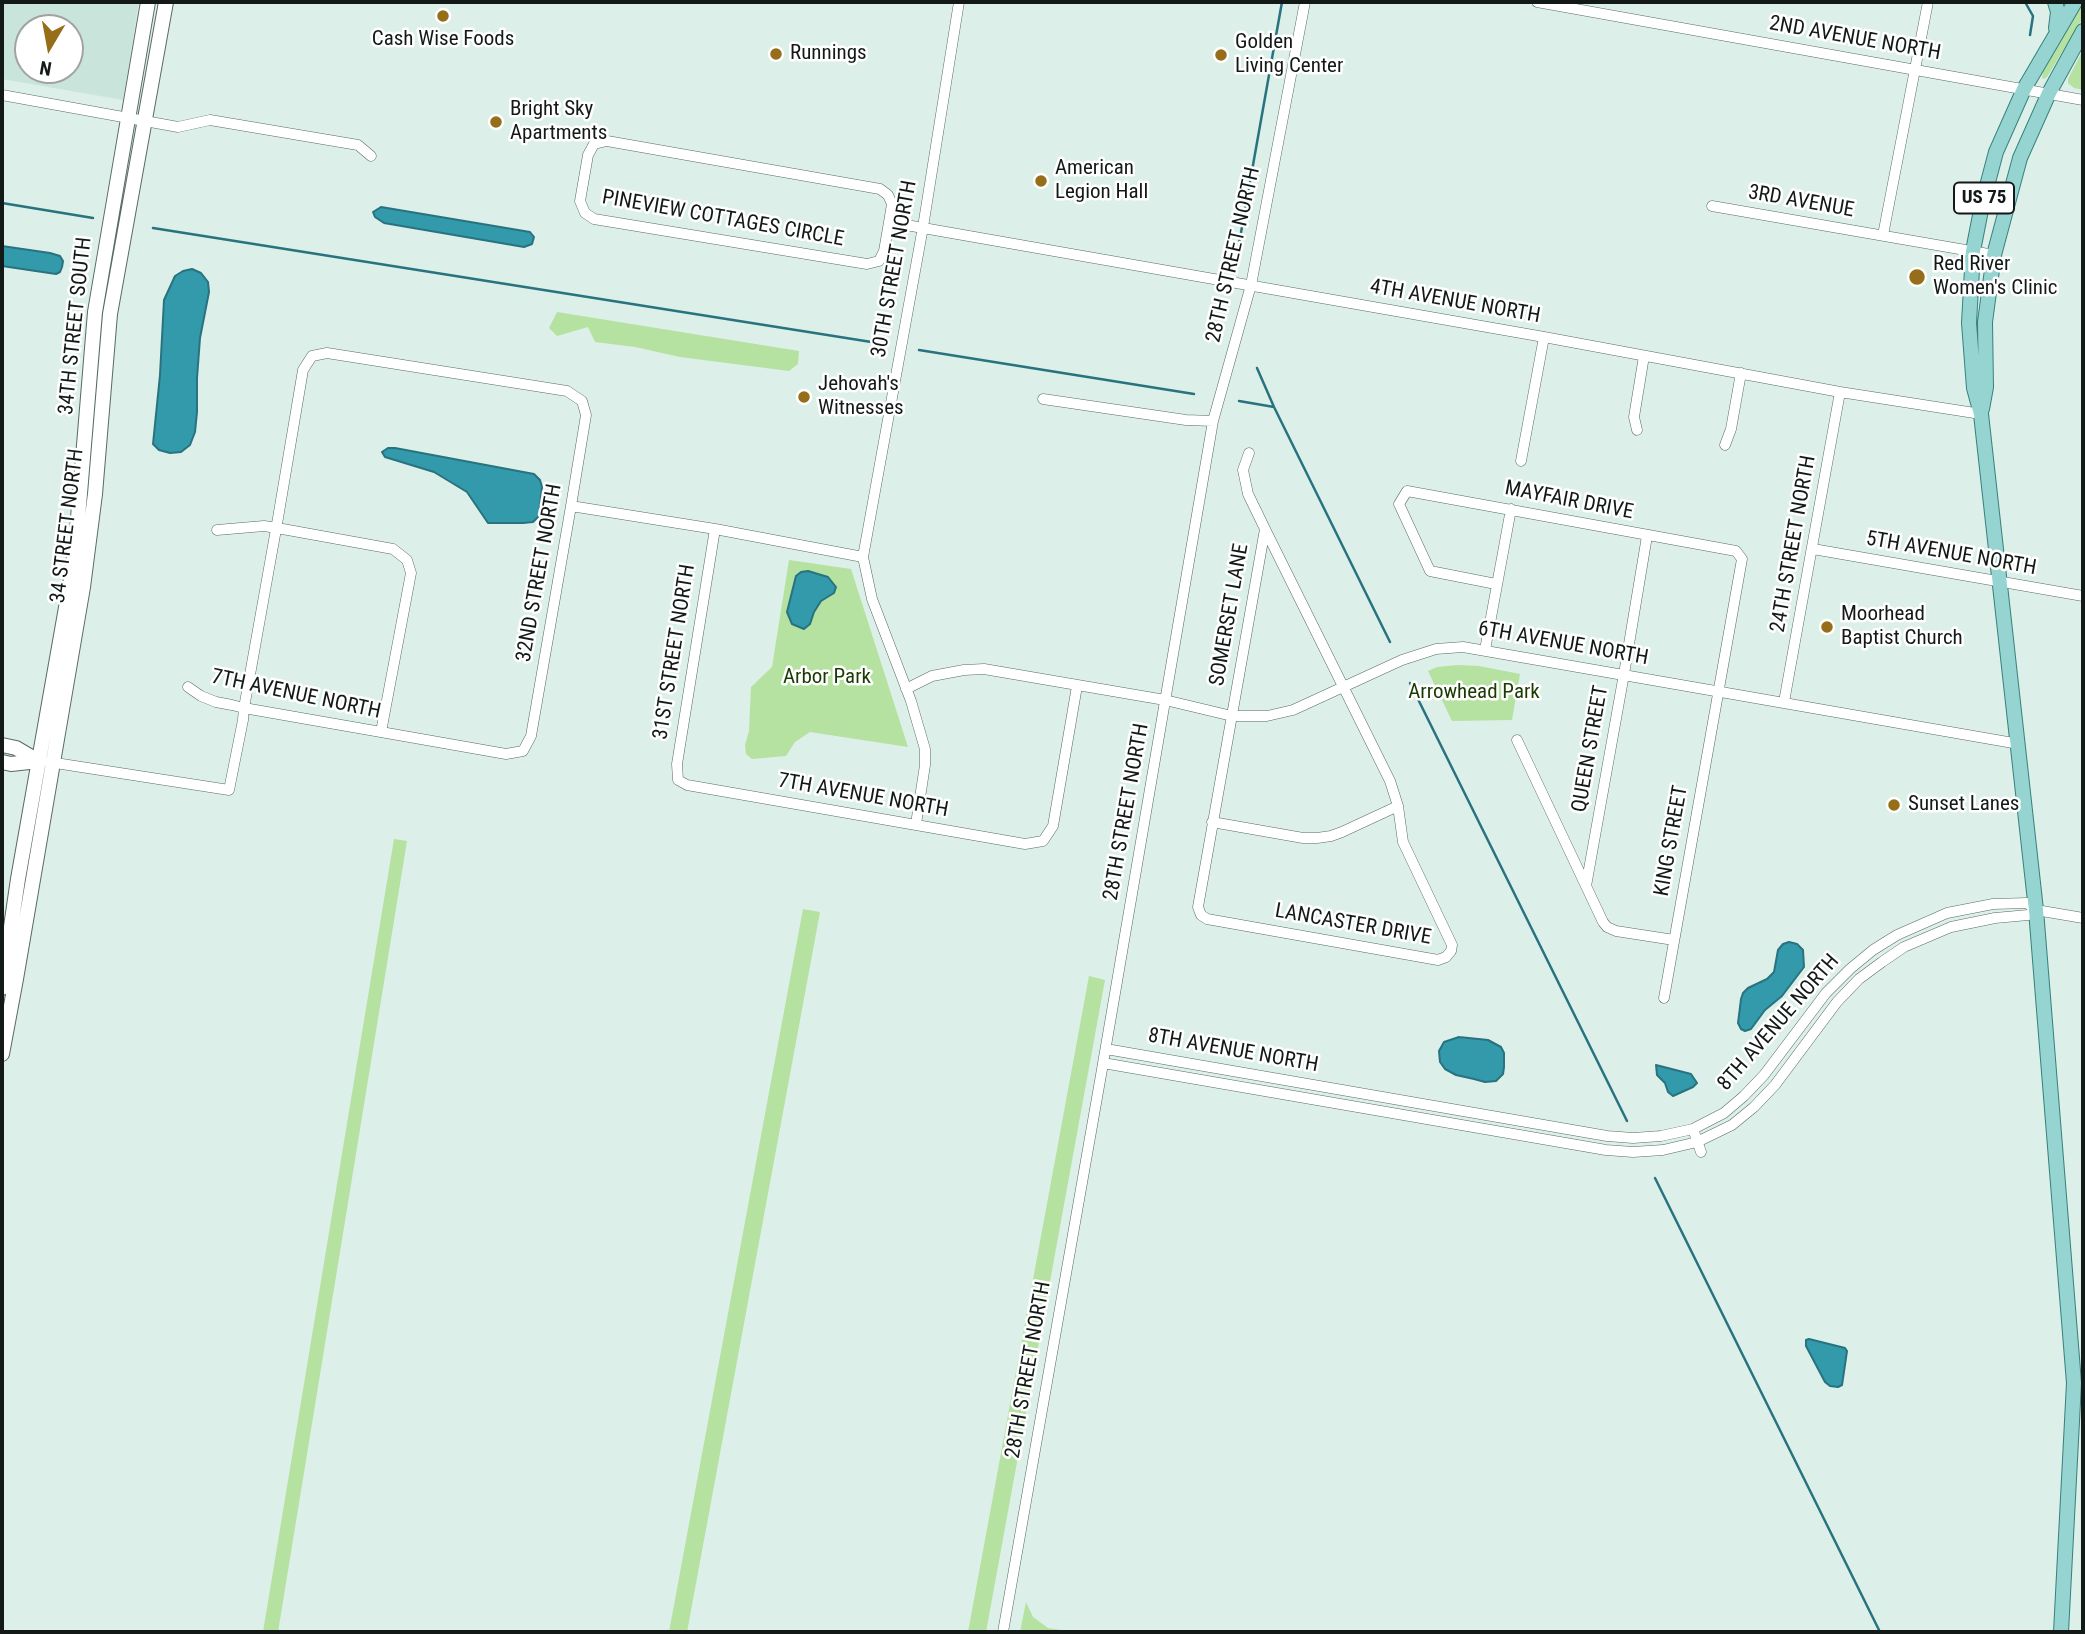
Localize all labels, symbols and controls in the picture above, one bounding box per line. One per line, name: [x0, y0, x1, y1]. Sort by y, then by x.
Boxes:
marker: Cash Wise Foods: [435, 8, 451, 24]
street label: 2ND AVENUE NORTH: [1767, 12, 1943, 66]
north arrow: [14, 14, 84, 84]
place label: Cash Wise Foods: [372, 27, 514, 53]
place label: Golden Living Center: [1235, 30, 1343, 80]
place label: Runnings: [790, 41, 867, 67]
marker: Runnings: [768, 46, 784, 62]
marker: Golden Living Center: [1213, 47, 1229, 63]
text: N: [38, 56, 53, 81]
place label: Bright Sky Apartments: [510, 97, 607, 147]
marker: Bright Sky Apartments: [488, 114, 504, 130]
place label: American Legion Hall: [1055, 156, 1148, 206]
street label: 28TH STREET NORTH: [1202, 165, 1266, 345]
marker: American Legion Hall: [1033, 173, 1049, 189]
street label: 30TH STREET NORTH: [867, 179, 923, 359]
street label: 3RD AVENUE: [1746, 180, 1856, 224]
road number: US 75: [1954, 182, 2014, 214]
street label: PINEVIEW COTTAGES CIRCLE: [600, 185, 846, 253]
street label: 34TH STREET SOUTH: [54, 236, 98, 416]
place label: Red River Women's Clinic: [1933, 252, 2057, 302]
marker: Red River Women's Clinic: [1907, 267, 1927, 287]
street label: 4TH AVENUE NORTH: [1368, 275, 1542, 329]
place label: Jehovah's Witnesses: [818, 372, 904, 422]
marker: Jehovah's Witnesses: [796, 389, 812, 405]
street label: 34 STREET NORTH: [46, 447, 90, 605]
street label: 24TH STREET NORTH: [1766, 454, 1822, 634]
street label: MAYFAIR DRIVE: [1503, 476, 1635, 526]
street label: 32ND STREET NORTH: [512, 482, 568, 664]
street label: 5TH AVENUE NORTH: [1864, 527, 2038, 581]
street label: SOMERSET LANE: [1205, 542, 1255, 688]
street label: 31ST STREET NORTH: [649, 563, 701, 741]
place label: Moorhead Baptist Church: [1841, 602, 1963, 652]
street label: 6TH AVENUE NORTH: [1476, 617, 1650, 671]
marker: Moorhead Baptist Church: [1819, 619, 1835, 635]
street label: 7TH AVENUE NORTH: [209, 665, 383, 725]
park label: Arbor Park: [783, 665, 871, 691]
park label: Arrowhead Park: [1408, 680, 1540, 706]
street label: QUEEN STREET: [1567, 684, 1615, 814]
street label: 28TH STREET NORTH: [1099, 722, 1155, 902]
street label: 7TH AVENUE NORTH: [776, 769, 950, 823]
street label: KING STREET: [1650, 784, 1694, 898]
place label: Sunset Lanes: [1908, 792, 2019, 818]
marker: Sunset Lanes: [1886, 797, 1902, 813]
street label: LANCASTER DRIVE: [1273, 899, 1433, 951]
street label: 8TH AVENUE NORTH: [1713, 950, 1845, 1096]
street label: 8TH AVENUE NORTH: [1146, 1024, 1320, 1078]
street label: 28TH STREET NORTH: [1001, 1280, 1057, 1460]

